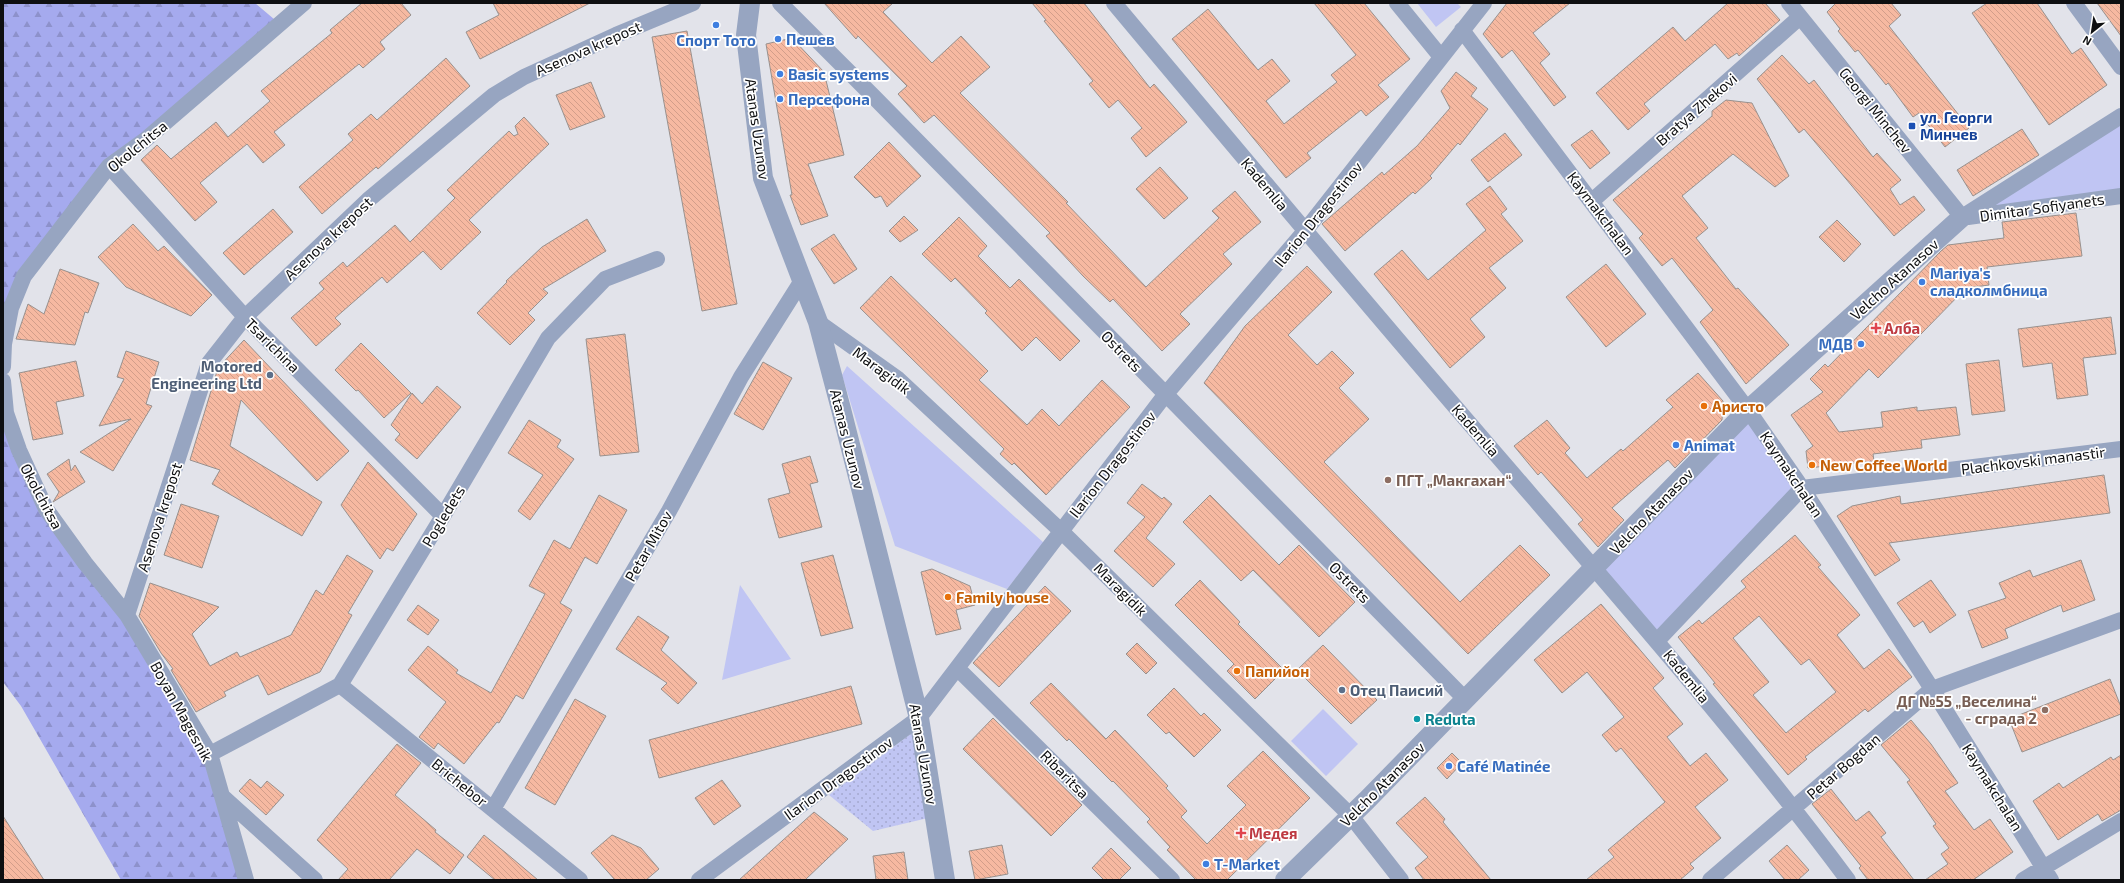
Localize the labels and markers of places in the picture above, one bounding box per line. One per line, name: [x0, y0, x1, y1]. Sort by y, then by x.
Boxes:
marker: Спорт Тото: [711, 20, 721, 30]
place label: Пешев: [786, 30, 835, 48]
place label: Спорт Тото: [676, 31, 756, 49]
marker: Пешев: [773, 34, 783, 44]
place label: Basic systems: [788, 65, 889, 84]
marker: Basic systems: [775, 69, 785, 79]
place label: Персефона: [788, 90, 870, 108]
marker: Персефона: [775, 94, 785, 104]
place label: ул. Георги Минчев: [1920, 108, 1992, 143]
marker: ул. Георги Минчев: [1907, 121, 1917, 131]
place label: Mariya's сладколмбница: [1930, 264, 2048, 299]
marker: Mariya's сладколмбница: [1917, 277, 1927, 287]
place label: Алба: [1884, 319, 1920, 337]
marker: Алба: [1871, 323, 1881, 333]
place label: МДВ: [1819, 335, 1853, 353]
marker: МДВ: [1856, 339, 1866, 349]
place label: Motored Engineering Ltd: [151, 357, 262, 392]
marker: Motored Engineering Ltd: [265, 370, 275, 380]
place label: Аристо: [1712, 397, 1764, 415]
marker: Аристо: [1699, 401, 1709, 411]
place label: Animat: [1684, 436, 1735, 454]
marker: Animat: [1671, 440, 1681, 450]
place label: New Coffee World: [1820, 456, 1947, 474]
marker: New Coffee World: [1807, 460, 1817, 470]
place label: ПГТ „Макгахан“: [1396, 471, 1511, 489]
marker: ПГТ „Макгахан“: [1383, 475, 1393, 485]
place label: Family house: [956, 588, 1049, 607]
marker: Family house: [943, 592, 953, 602]
place label: Папийон: [1245, 662, 1309, 680]
marker: Папийон: [1232, 666, 1242, 676]
place label: Отец Паисий: [1350, 681, 1443, 699]
marker: Отец Паисий: [1337, 685, 1347, 695]
place label: ДГ №55 „Веселина“ - сграда 2: [1897, 692, 2037, 727]
marker: ДГ №55 „Веселина“ - сграда 2: [2040, 705, 2050, 715]
place label: Reduta: [1425, 710, 1476, 728]
marker: Reduta: [1412, 714, 1422, 724]
place label: Café Matinée: [1457, 757, 1551, 775]
marker: Café Matinée: [1444, 761, 1454, 771]
place label: Медея: [1249, 824, 1298, 842]
marker: Медея: [1236, 828, 1246, 838]
place label: T-Market: [1214, 855, 1280, 873]
marker: T-Market: [1201, 859, 1211, 869]

